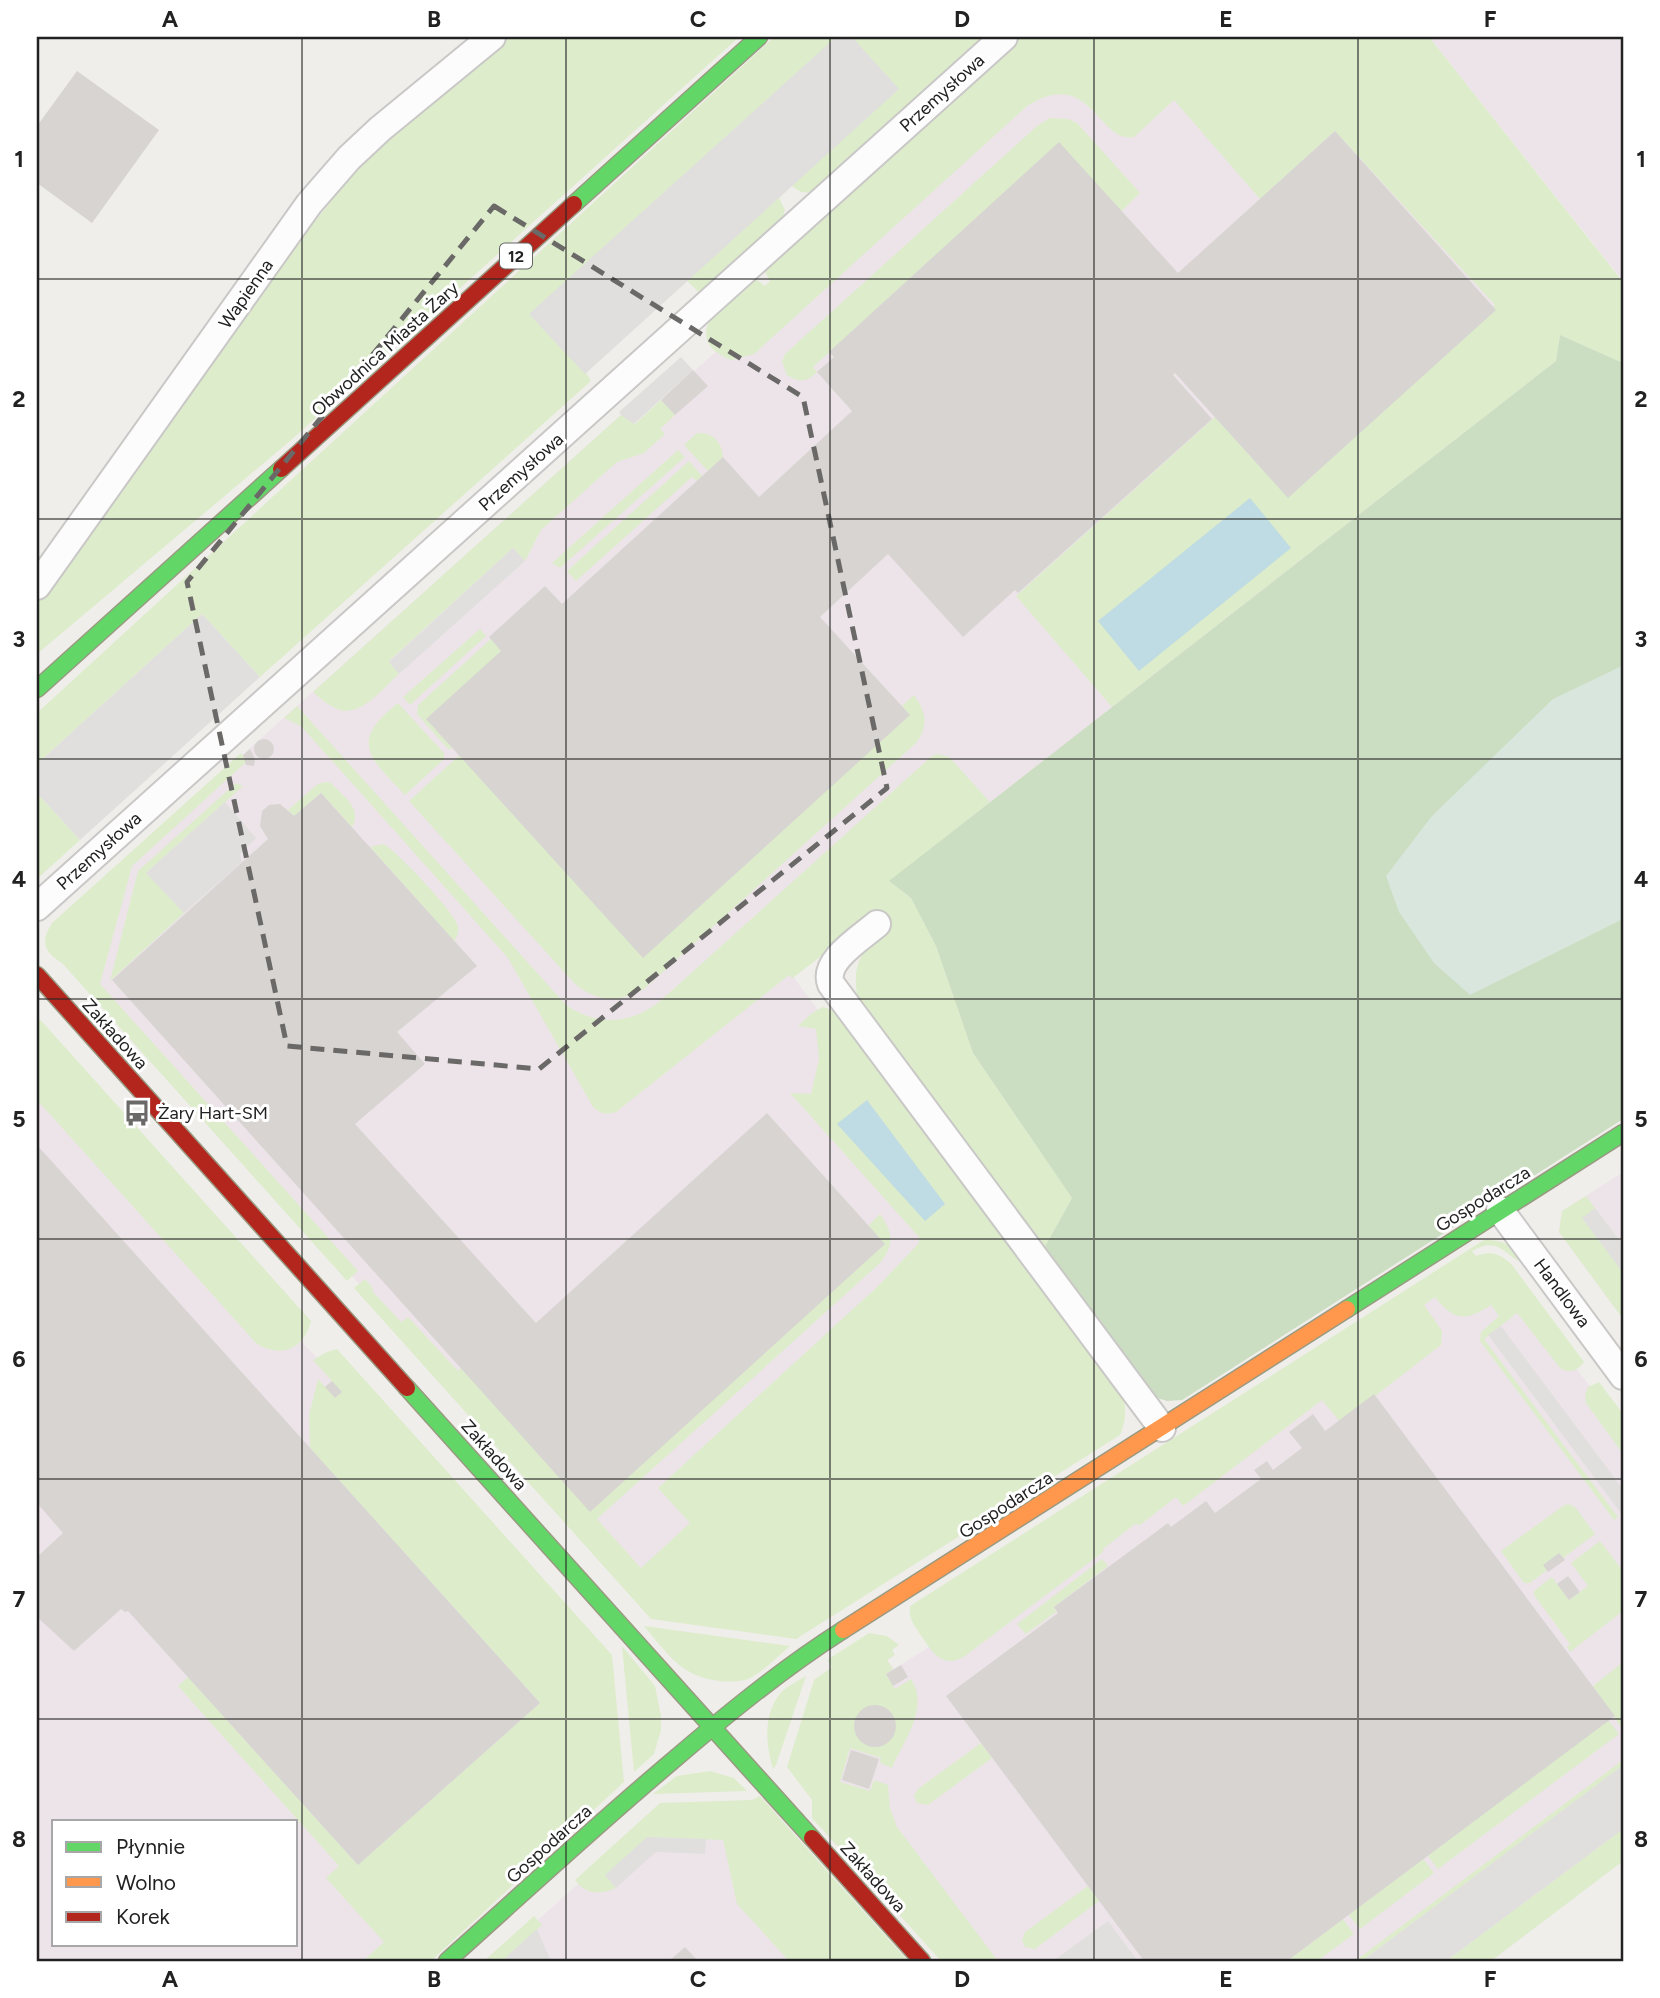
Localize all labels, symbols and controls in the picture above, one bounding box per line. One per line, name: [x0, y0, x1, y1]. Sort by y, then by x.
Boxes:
text: A: [162, 5, 179, 33]
text: B: [427, 5, 441, 33]
text: C: [690, 5, 707, 33]
text: D: [954, 5, 970, 33]
text: E: [1219, 5, 1233, 33]
text: F: [1484, 5, 1497, 33]
street label: Przemysłowa: [895, 49, 989, 137]
text: 1: [14, 145, 24, 173]
text: 1: [1636, 145, 1646, 173]
road number: 12: [500, 244, 532, 268]
street label: Wapienna: [214, 255, 278, 333]
street label: Obwodnica Miasta Żary: [307, 277, 463, 421]
text: 2: [12, 385, 26, 413]
text: 2: [1634, 385, 1648, 413]
street label: Przemysłowa: [474, 428, 568, 516]
text: 3: [13, 625, 25, 653]
text: 3: [1635, 625, 1647, 653]
street label: Przemysłowa: [52, 807, 146, 895]
text: 4: [12, 865, 26, 893]
text: 4: [1634, 865, 1648, 893]
street label: Zakładowa: [78, 994, 152, 1074]
bus stop icon: Żary Hart-SM: [122, 1098, 152, 1128]
place label: Żary Hart-SM: [158, 1102, 268, 1124]
text: 5: [12, 1105, 26, 1133]
text: 5: [1634, 1105, 1648, 1133]
street label: Gospodarcza: [1432, 1161, 1534, 1237]
street label: Handlowa: [1529, 1254, 1595, 1332]
text: 6: [12, 1345, 26, 1373]
text: 6: [1634, 1345, 1648, 1373]
street label: Zakładowa: [457, 1415, 531, 1495]
street label: Gospodarcza: [955, 1467, 1057, 1543]
text: 7: [13, 1585, 26, 1613]
text: 7: [1635, 1585, 1648, 1613]
street label: Gospodarcza: [502, 1800, 596, 1888]
legend: [52, 1820, 298, 1946]
text: 8: [12, 1825, 26, 1853]
text: 8: [1634, 1825, 1648, 1853]
text: Płynnie: [116, 1834, 185, 1859]
street label: Zakładowa: [836, 1837, 910, 1917]
text: Wolno: [116, 1870, 176, 1895]
text: Korek: [116, 1904, 170, 1929]
text: A: [162, 1965, 179, 1993]
text: B: [427, 1965, 441, 1993]
text: C: [690, 1965, 707, 1993]
text: D: [954, 1965, 970, 1993]
text: E: [1219, 1965, 1233, 1993]
text: F: [1484, 1965, 1497, 1993]

